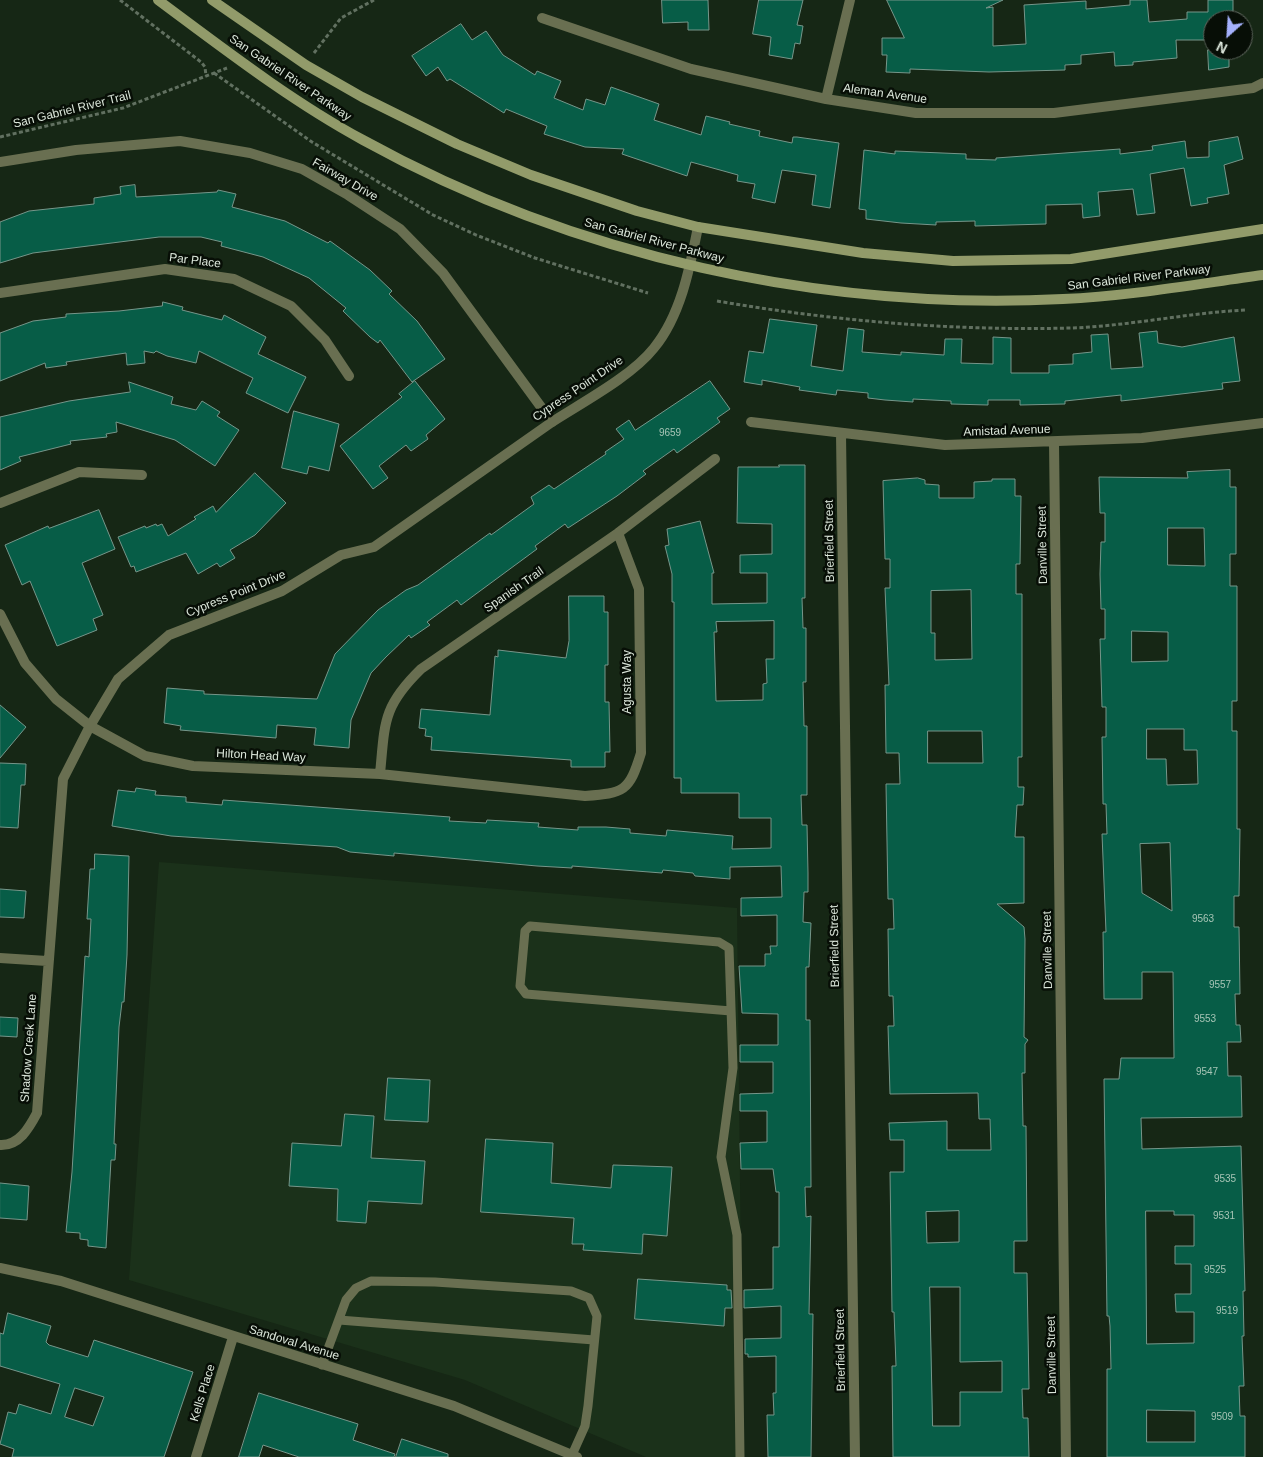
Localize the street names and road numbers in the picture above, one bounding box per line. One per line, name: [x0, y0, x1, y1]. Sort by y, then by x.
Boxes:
street label: San Gabriel River Parkway: [226, 32, 354, 124]
street label: Aleman Avenue: [842, 81, 928, 107]
street label: San Gabriel River Trail: [12, 88, 132, 132]
street label: Fairway Drive: [310, 155, 380, 205]
street label: San Gabriel River Parkway: [583, 215, 725, 267]
street label: Par Place: [168, 251, 222, 271]
street label: San Gabriel River Parkway: [1067, 262, 1211, 294]
street label: Cypress Point Drive: [530, 353, 626, 425]
street label: Amistad Avenue: [963, 422, 1051, 440]
street label: Brierfield Street: [822, 500, 838, 582]
street label: Danville Street: [1035, 506, 1051, 584]
street label: Spanish Trail: [481, 564, 547, 616]
street label: Cypress Point Drive: [184, 567, 288, 621]
street label: Agusta Way: [621, 650, 635, 714]
street label: Hilton Head Way: [216, 746, 306, 766]
street label: Brierfield Street: [827, 905, 843, 987]
street label: Danville Street: [1040, 911, 1056, 989]
street label: Shadow Creek Lane: [18, 993, 40, 1103]
street label: Brierfield Street: [833, 1309, 849, 1391]
street label: Danville Street: [1044, 1316, 1060, 1394]
street label: Sandoval Avenue: [247, 1322, 341, 1364]
street label: Kells Place: [187, 1363, 219, 1423]

